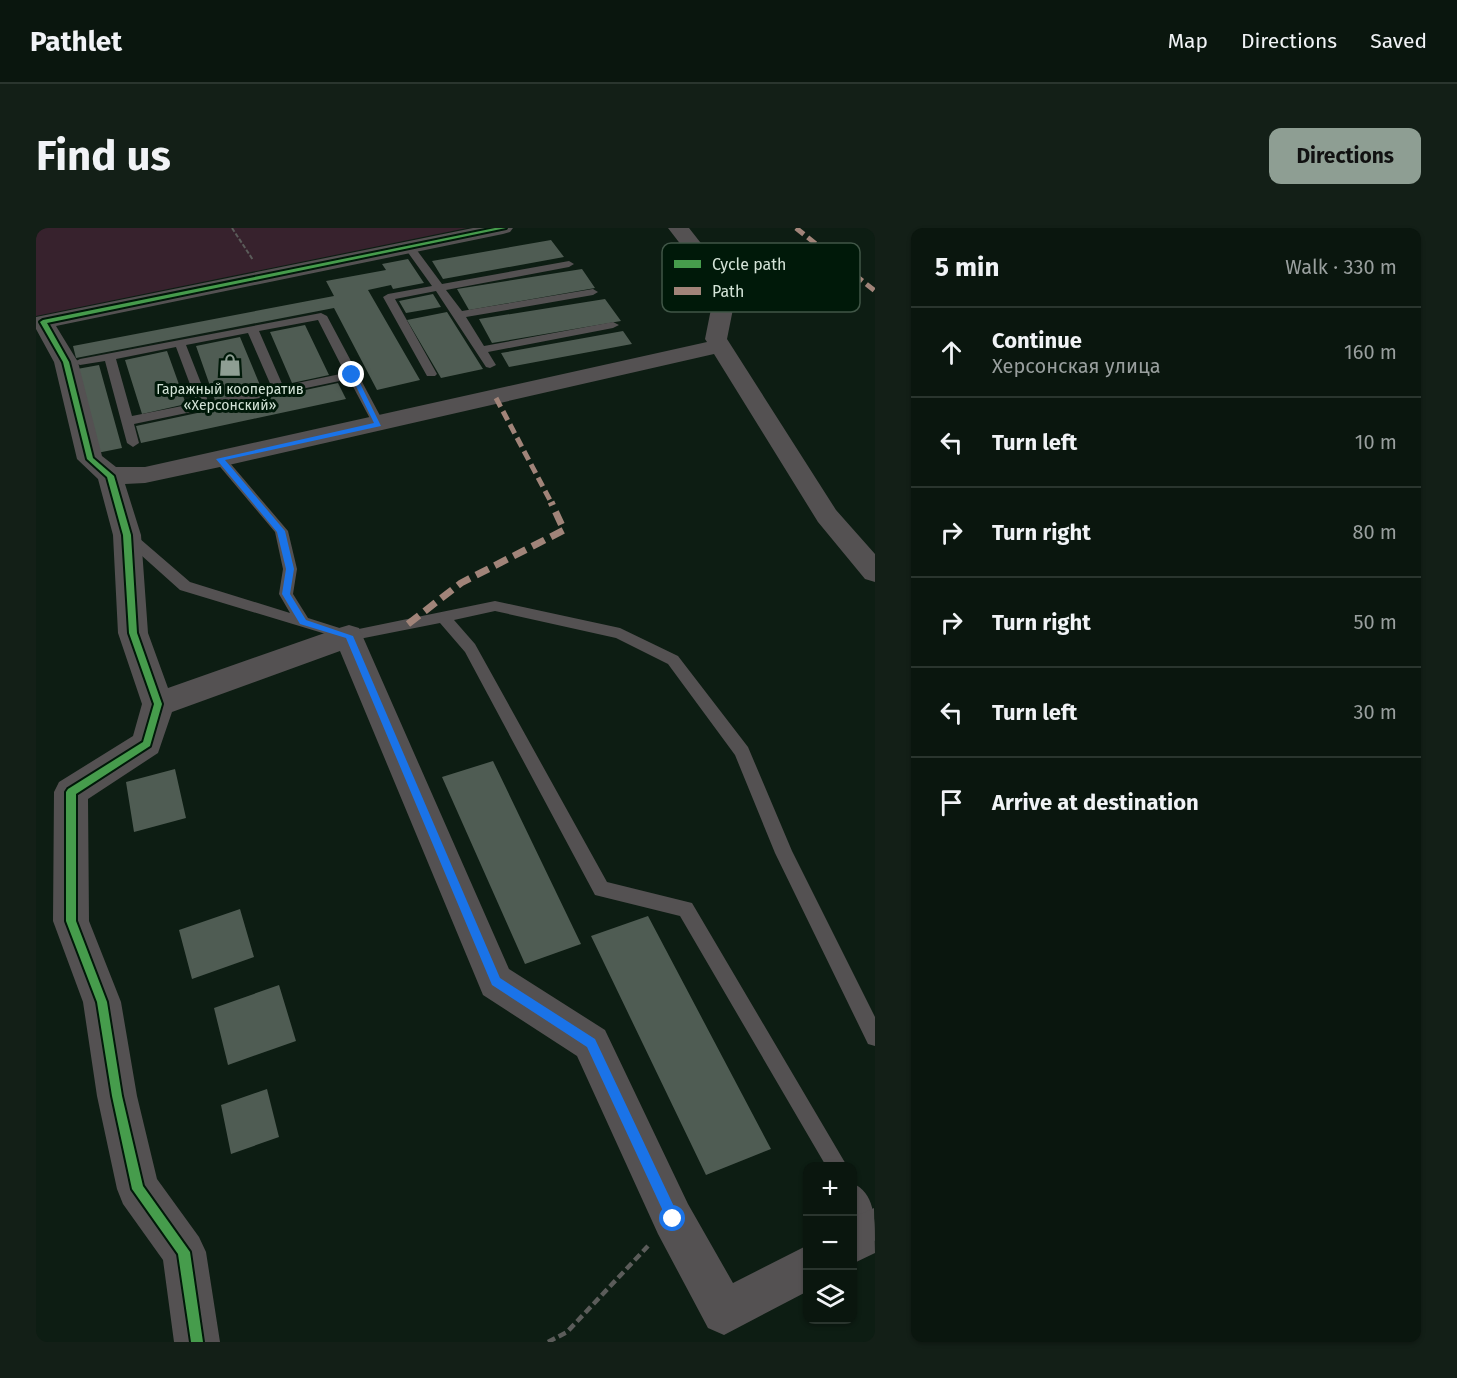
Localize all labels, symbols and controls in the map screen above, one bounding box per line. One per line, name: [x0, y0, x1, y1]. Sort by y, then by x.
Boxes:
text: Pathlet: [30, 25, 122, 58]
text: Map: [1168, 28, 1208, 54]
text: Directions: [1241, 28, 1337, 54]
text: Saved: [1370, 28, 1427, 54]
button: Directions: [1269, 128, 1421, 184]
text: Find us: [36, 131, 171, 181]
legend: [662, 243, 860, 312]
text: 5 min: [935, 252, 999, 283]
text: Cycle path: [712, 255, 786, 274]
text: Walk · 330 m: [1285, 255, 1397, 279]
text: Path: [712, 282, 744, 301]
text: Continue: [992, 327, 1082, 354]
icon: ahead: [935, 336, 968, 369]
text: 160 m: [1344, 340, 1397, 364]
shop icon: Гаражный кооператив «Херсонский»: [217, 352, 243, 378]
text: Херсонская улица: [992, 354, 1161, 378]
route end: [338, 361, 364, 387]
place label: Гаражный кооператив «Херсонский»: [156, 381, 304, 414]
icon: left: [935, 426, 968, 459]
text: Turn left: [992, 429, 1077, 456]
text: 10 m: [1355, 430, 1397, 454]
icon: right: [935, 516, 968, 549]
text: Turn right: [992, 519, 1091, 546]
text: 80 m: [1352, 520, 1397, 544]
icon: right: [935, 606, 968, 639]
text: Turn right: [992, 609, 1091, 636]
text: 50 m: [1353, 610, 1397, 634]
icon: left: [935, 696, 968, 729]
text: Turn left: [992, 699, 1077, 726]
text: 30 m: [1353, 700, 1397, 724]
icon: arrive: [935, 786, 968, 819]
text: Arrive at destination: [992, 789, 1199, 816]
map controls: [803, 1162, 857, 1324]
button: +: [803, 1162, 857, 1216]
route start: [659, 1205, 685, 1231]
button: −: [803, 1216, 857, 1270]
button: layers: [803, 1270, 857, 1324]

